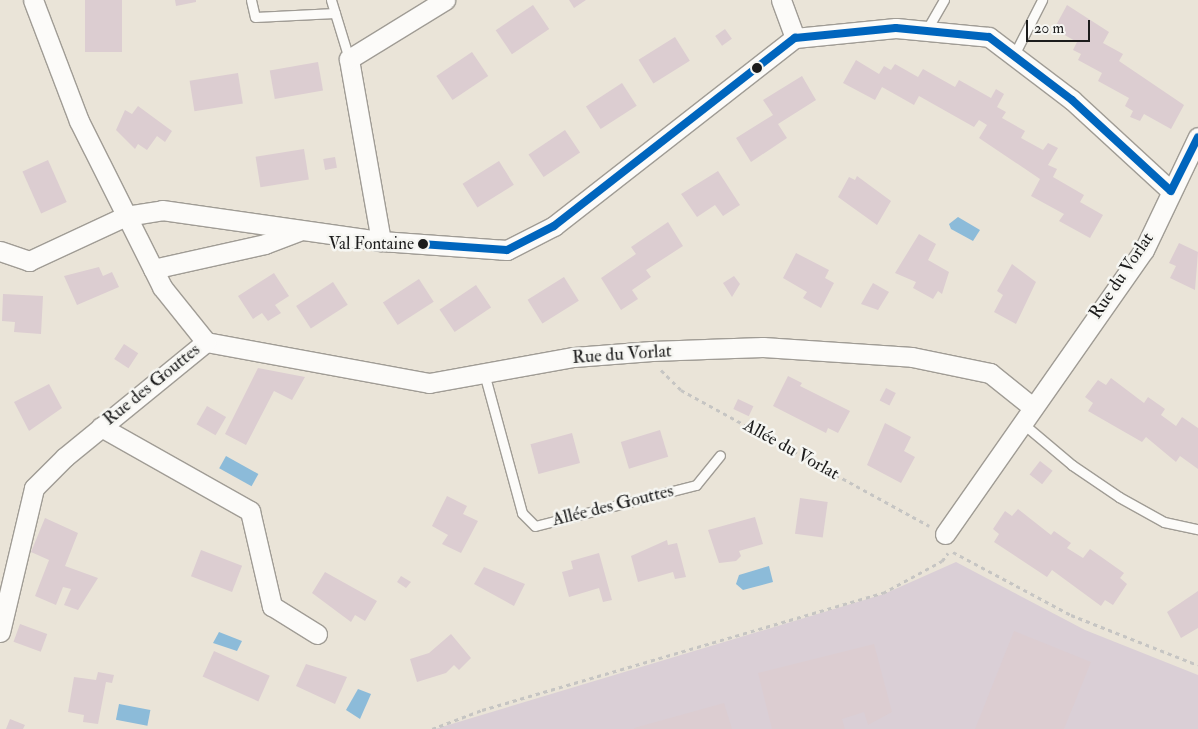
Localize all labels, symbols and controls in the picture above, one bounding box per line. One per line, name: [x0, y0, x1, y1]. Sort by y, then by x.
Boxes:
scale bar: [1028, 10, 1092, 42]
text: 20 m: [1034, 19, 1064, 38]
unlabelled marker: [752, 63, 762, 73]
street label: Rue du Vorlat: [1085, 229, 1159, 323]
place label: Val Fontaine: [328, 234, 414, 254]
marker: Val Fontaine: [418, 239, 428, 249]
street label: Rue des Gouttes: [99, 339, 205, 431]
street label: Rue du Vorlat: [572, 341, 672, 369]
street label: Allée du Vorlat: [740, 415, 842, 485]
street label: Allée des Gouttes: [550, 480, 676, 532]

